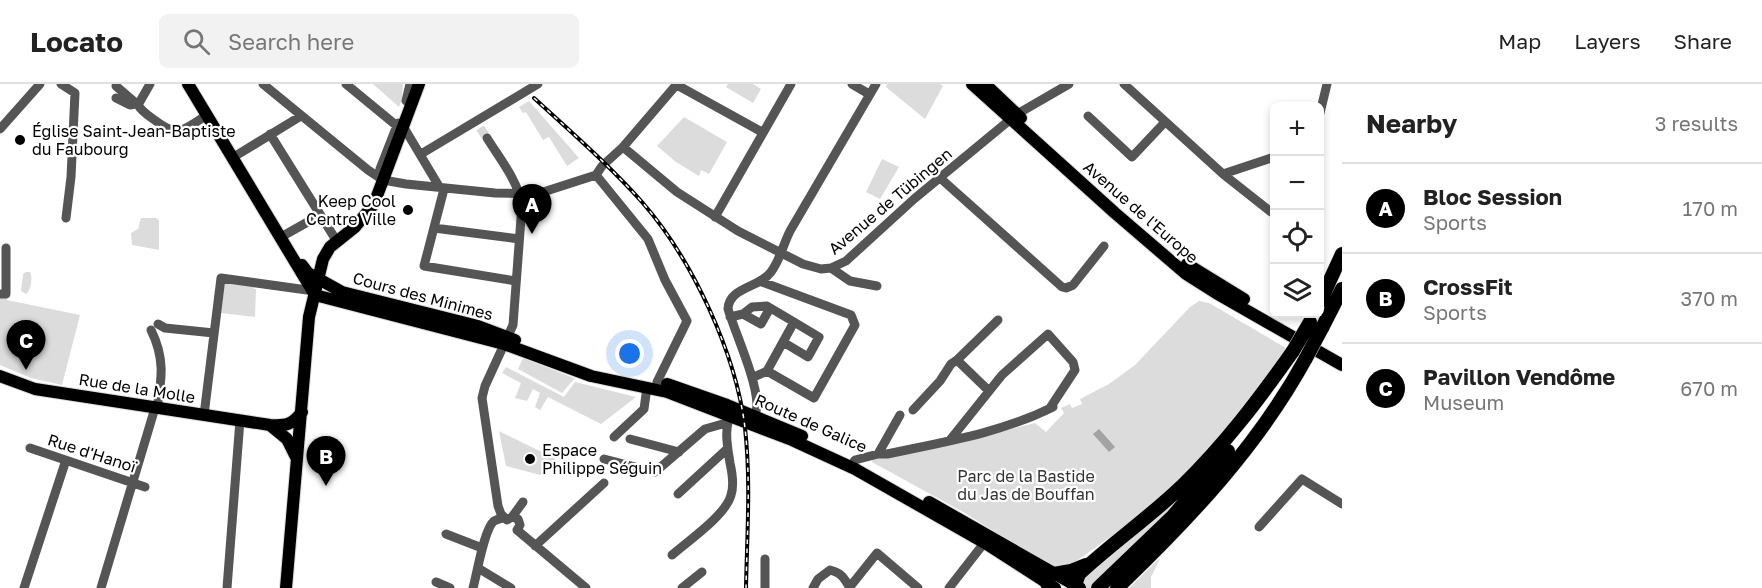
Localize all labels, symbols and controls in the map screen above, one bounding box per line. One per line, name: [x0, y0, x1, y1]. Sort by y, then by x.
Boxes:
search box: [159, 14, 579, 68]
text: Locato: [30, 25, 123, 58]
icon: search: [180, 25, 213, 58]
text: Search here: [228, 28, 354, 55]
text: Map: [1498, 28, 1541, 54]
text: Layers: [1574, 28, 1641, 54]
text: Share: [1674, 28, 1732, 54]
map controls: [1270, 102, 1324, 318]
button: +: [1270, 102, 1324, 156]
text: Nearby: [1366, 108, 1457, 139]
text: 3 results: [1655, 111, 1738, 135]
place label: Église Saint-Jean-Baptiste du Faubourg: [32, 121, 236, 159]
marker: Église Saint-Jean-Baptiste du Faubourg: [13, 133, 27, 147]
street label: Avenue de Tübingen: [824, 144, 956, 258]
button: −: [1270, 156, 1324, 210]
street label: Avenue de l'Europe: [1079, 157, 1203, 267]
text: Bloc Session: [1423, 183, 1562, 210]
pin: A: [512, 184, 552, 234]
place label: Keep Cool Centre Ville: [306, 191, 396, 229]
text: A: [1378, 196, 1393, 220]
text: 170 m: [1683, 196, 1738, 220]
marker: Keep Cool Centre Ville: [401, 203, 415, 217]
button: locate: [1270, 210, 1324, 264]
text: Sports: [1423, 210, 1487, 234]
button: layers: [1270, 264, 1324, 318]
street label: Cours des Minimes: [351, 268, 495, 324]
text: CrossFit: [1423, 273, 1513, 300]
text: B: [1378, 286, 1393, 310]
text: 370 m: [1681, 286, 1738, 310]
text: Sports: [1423, 300, 1487, 324]
pin: C: [6, 320, 46, 370]
your location: [615, 339, 644, 368]
text: Pavillon Vendôme: [1423, 363, 1615, 390]
street label: Rue de la Molle: [77, 369, 197, 407]
text: C: [1378, 376, 1393, 400]
text: 670 m: [1680, 376, 1738, 400]
street label: Route de Galice: [752, 389, 870, 457]
text: Museum: [1423, 390, 1504, 414]
street label: Rue d'Hanoï: [45, 429, 139, 477]
pin: B: [306, 436, 346, 486]
place label: Espace Philippe Séguin: [542, 440, 662, 478]
marker: Espace Philippe Séguin: [523, 452, 537, 466]
park label: Parc de la Bastide du Jas de Bouffan: [957, 466, 1095, 504]

